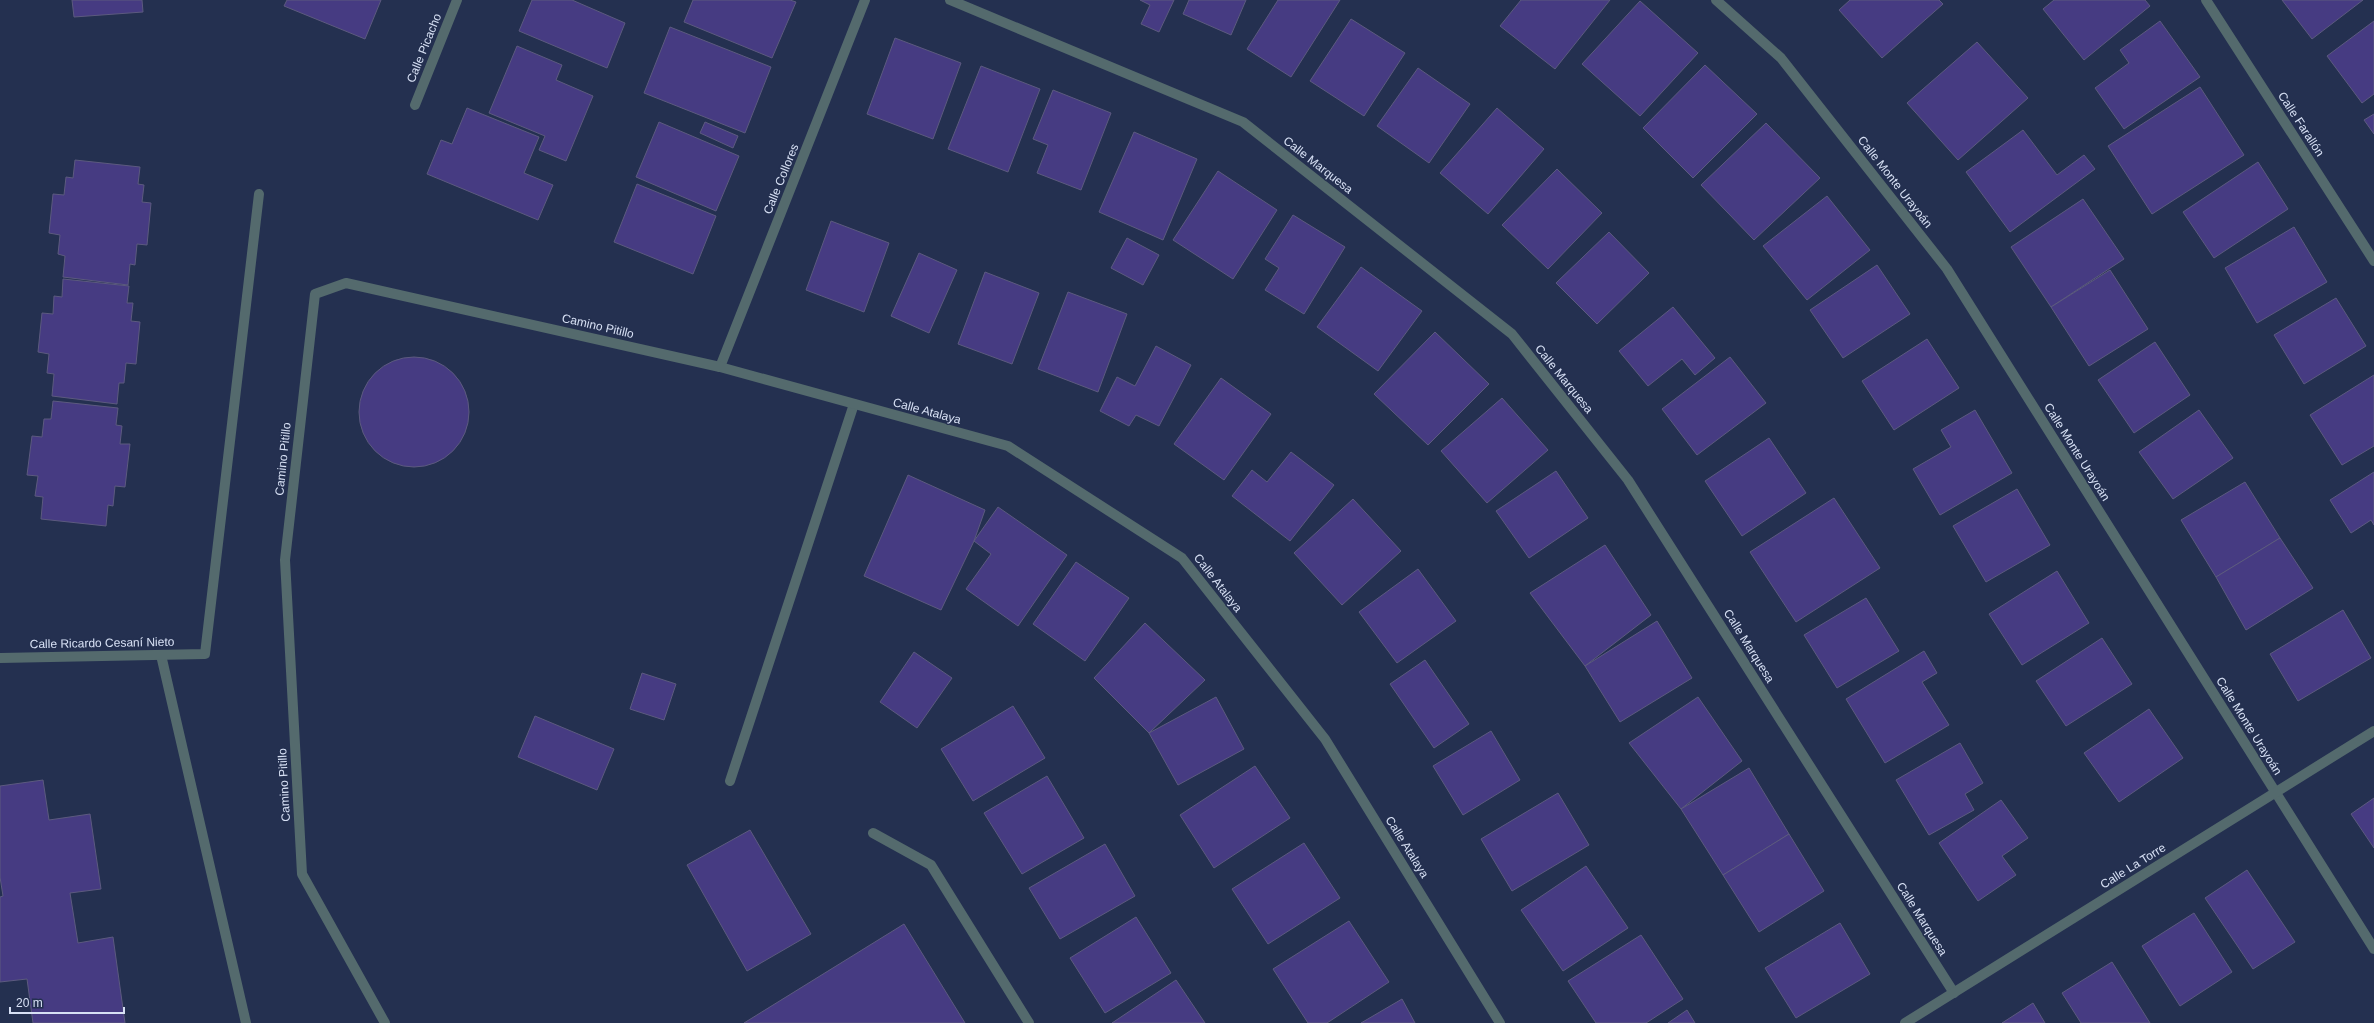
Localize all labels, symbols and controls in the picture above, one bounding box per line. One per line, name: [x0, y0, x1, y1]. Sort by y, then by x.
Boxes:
street label: Calle Picacho: [404, 11, 444, 85]
street label: Calle Farallón: [2275, 89, 2327, 159]
street label: Calle Monte Urayoán: [1855, 133, 1935, 231]
street label: Calle Marquesa: [1281, 134, 1356, 197]
street label: Calle Collores: [761, 142, 801, 216]
street label: Camino Pitillo: [561, 311, 636, 341]
street label: Calle Marquesa: [1532, 342, 1596, 416]
street label: Calle Atalaya: [891, 395, 963, 427]
street label: Calle Monte Urayoán: [2041, 400, 2113, 504]
street label: Camino Pitillo: [272, 421, 294, 496]
street label: Calle Atalaya: [1191, 551, 1245, 615]
street label: Calle Marquesa: [1721, 607, 1777, 686]
street label: Calle Ricardo Cesaní Nieto: [30, 635, 175, 651]
street label: Calle Monte Urayoán: [2213, 674, 2285, 778]
street label: Camino Pitillo: [275, 748, 293, 822]
street label: Calle Atalaya: [1383, 814, 1432, 881]
street label: Calle La Torre: [2098, 840, 2169, 892]
street label: Calle Marquesa: [1894, 880, 1950, 959]
scale bar: [10, 989, 124, 1015]
text: 20 m: [16, 996, 43, 1010]

